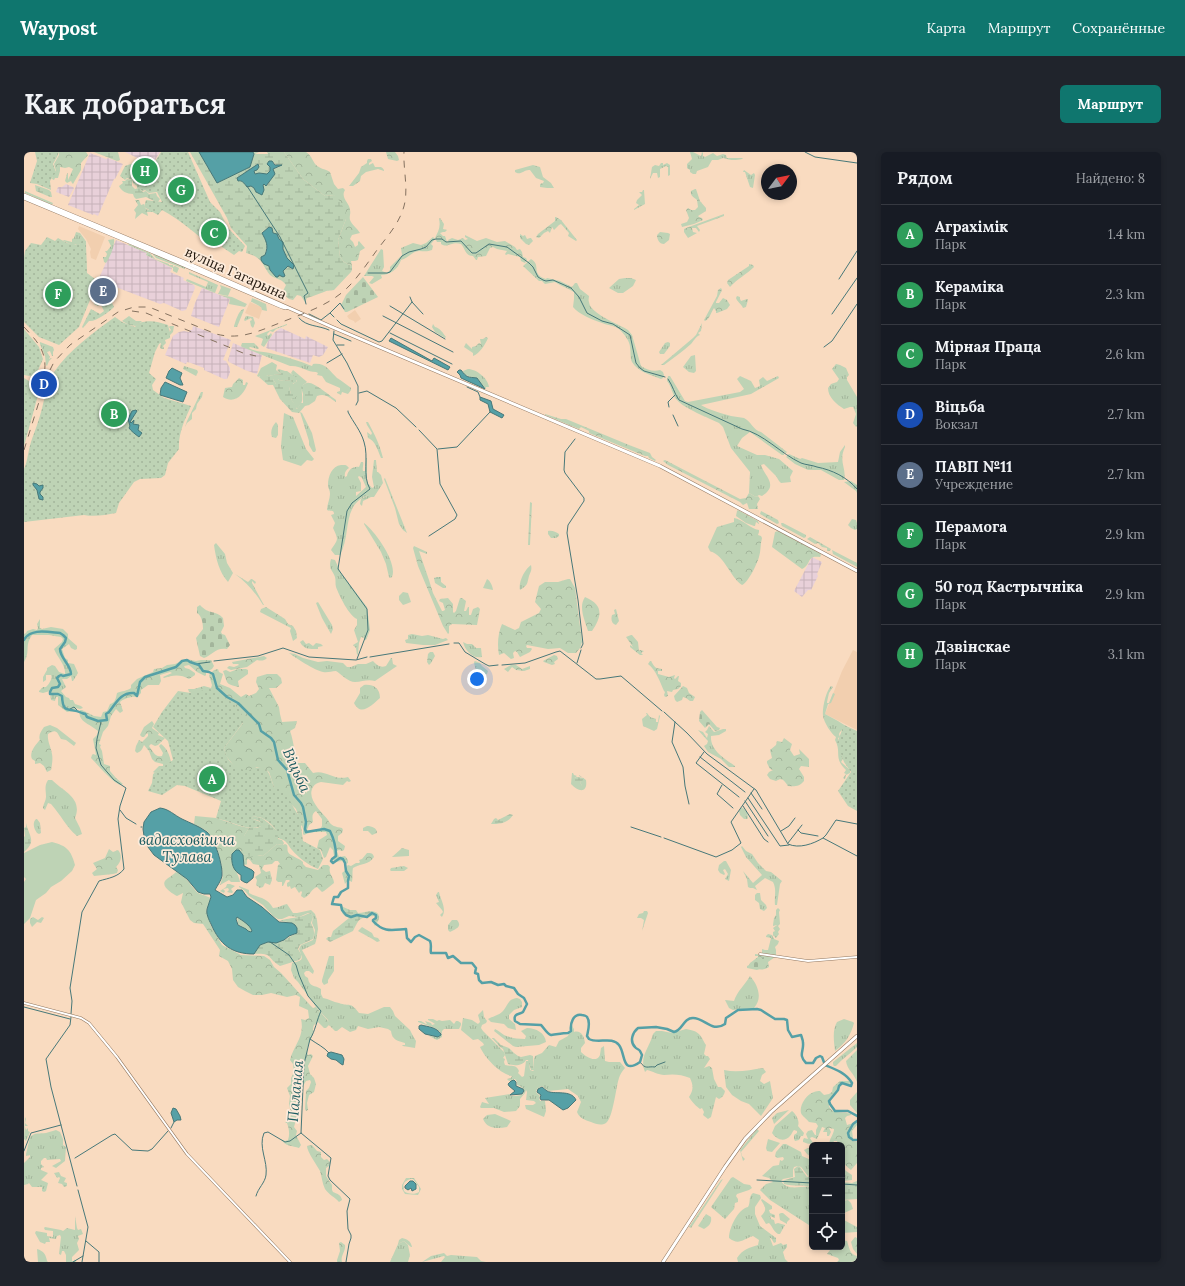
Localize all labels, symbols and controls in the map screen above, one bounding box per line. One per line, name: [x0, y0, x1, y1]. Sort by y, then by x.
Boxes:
text: Waypost: [20, 16, 97, 40]
text: Карта: [926, 19, 966, 37]
text: Маршрут: [988, 19, 1050, 37]
text: Сохранённые: [1072, 19, 1165, 37]
button: Маршрут: [1060, 85, 1161, 123]
text: Как добраться: [24, 86, 226, 122]
pin: H: [132, 156, 158, 186]
north arrow: [761, 164, 797, 200]
text: Рядом: [897, 167, 953, 189]
text: Найдено: 8: [1076, 170, 1145, 187]
pin: G: [168, 175, 194, 205]
text: Аграхімік: [935, 217, 1008, 236]
pin: C: [201, 218, 227, 248]
text: A: [906, 226, 914, 243]
text: 1.4 km: [1108, 226, 1145, 243]
text: Парк: [935, 236, 966, 253]
street label: вуліца Гагарына: [182, 243, 290, 303]
pin: E: [90, 276, 116, 306]
text: Кераміка: [935, 277, 1004, 296]
pin: F: [45, 279, 71, 309]
text: B: [906, 286, 914, 303]
text: 2.3 km: [1106, 286, 1145, 303]
text: Парк: [935, 296, 966, 313]
text: Мірная Праца: [935, 337, 1041, 356]
text: C: [906, 346, 914, 363]
text: 2.6 km: [1105, 346, 1145, 363]
text: Парк: [935, 356, 966, 373]
pin: D: [31, 369, 57, 399]
text: Віцьба: [935, 397, 985, 416]
pin: B: [101, 399, 127, 429]
text: D: [905, 406, 915, 423]
text: 2.7 km: [1107, 406, 1145, 423]
text: Вокзал: [935, 416, 978, 433]
text: ПАВП №11: [935, 457, 1012, 476]
text: E: [906, 466, 914, 483]
text: 2.7 km: [1107, 466, 1145, 483]
text: Учреждение: [935, 476, 1013, 493]
text: Перамога: [935, 517, 1007, 536]
text: F: [906, 526, 914, 543]
text: 2.9 km: [1105, 526, 1145, 543]
text: Парк: [935, 536, 966, 553]
text: 50 год Кастрычніка: [935, 577, 1083, 596]
text: G: [905, 586, 915, 603]
text: 2.9 km: [1105, 586, 1145, 603]
text: Парк: [935, 596, 966, 613]
text: Дзвінскае: [935, 637, 1010, 656]
text: H: [905, 646, 915, 663]
text: 3.1 km: [1108, 646, 1145, 663]
text: Парк: [935, 656, 966, 673]
your location: [467, 669, 487, 689]
water label: Віцьба: [279, 745, 315, 796]
pin: A: [199, 764, 225, 794]
water label: вадасховішча Тулава: [139, 830, 236, 866]
water label: Паланая: [283, 1059, 307, 1123]
map controls: [809, 1142, 845, 1250]
button: +: [809, 1142, 845, 1178]
button: −: [809, 1178, 845, 1214]
button: locate: [809, 1214, 845, 1250]

